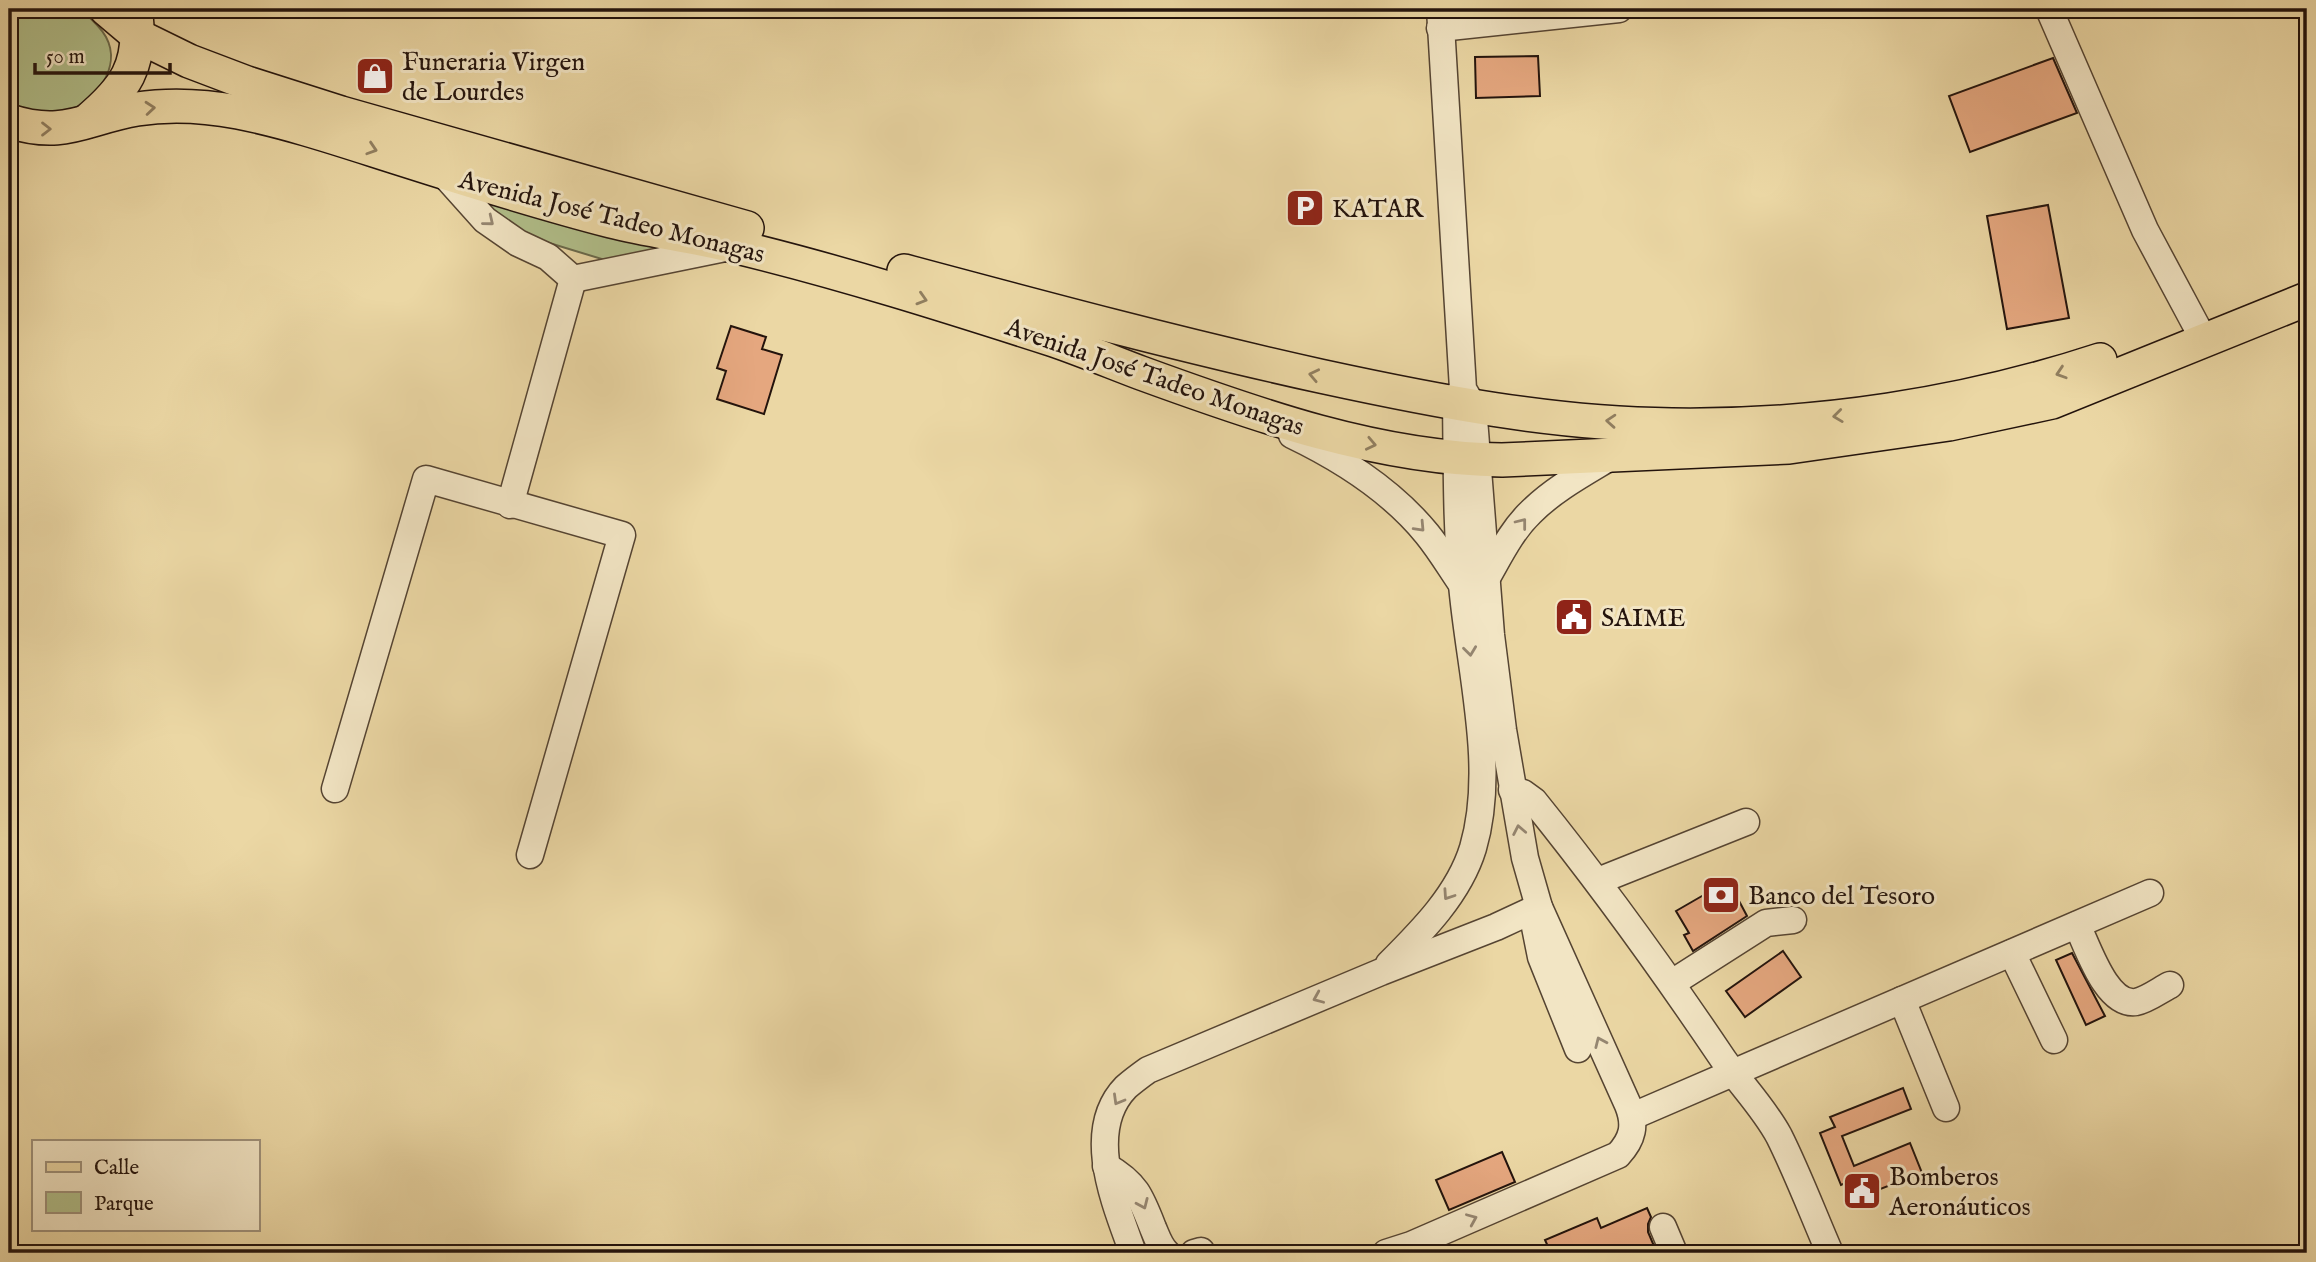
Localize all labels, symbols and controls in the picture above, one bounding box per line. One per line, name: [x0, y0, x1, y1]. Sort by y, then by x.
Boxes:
scale bar: [35, 32, 170, 76]
text: 50 m: [46, 44, 85, 71]
place label: Funeraria Virgen de Lourdes: [402, 46, 585, 109]
shop icon: Funeraria Virgen de Lourdes: [354, 55, 396, 97]
one-way arrow: [145, 101, 156, 116]
one-way arrow: [41, 121, 52, 137]
one-way arrow: [365, 141, 377, 156]
street label: Avenida José Tadeo Monagas: [454, 163, 768, 271]
parking icon: KATAR: [1284, 187, 1326, 229]
place label: KATAR: [1332, 193, 1425, 226]
one-way arrow: [481, 213, 493, 226]
one-way arrow: [915, 291, 928, 305]
street label: Avenida José Tadeo Monagas: [1000, 310, 1308, 444]
one-way arrow: [2055, 365, 2067, 380]
one-way arrow: [1308, 368, 1320, 383]
one-way arrow: [1832, 408, 1844, 423]
one-way arrow: [1605, 414, 1616, 429]
one-way arrow: [1365, 436, 1377, 451]
one-way arrow: [1513, 518, 1526, 531]
one-way arrow: [1412, 519, 1425, 532]
public building icon: SAIME: [1553, 596, 1595, 638]
place label: SAIME: [1601, 602, 1686, 635]
one-way arrow: [1462, 646, 1477, 657]
one-way arrow: [1512, 825, 1527, 836]
bank icon: Banco del Tesoro: [1700, 874, 1742, 916]
place label: Banco del Tesoro: [1748, 880, 1935, 913]
one-way arrow: [1444, 887, 1456, 900]
one-way arrow: [1312, 990, 1325, 1004]
one-way arrow: [1594, 1037, 1608, 1049]
one-way arrow: [1113, 1093, 1126, 1105]
legend: [32, 1140, 259, 1230]
text: Calle: [94, 1155, 139, 1182]
place label: Bomberos Aeronáuticos: [1888, 1161, 2031, 1224]
public building icon: Bomberos Aeronáuticos: [1841, 1170, 1883, 1212]
text: Parque: [94, 1191, 154, 1218]
one-way arrow: [1135, 1197, 1149, 1209]
one-way arrow: [1464, 1213, 1477, 1227]

